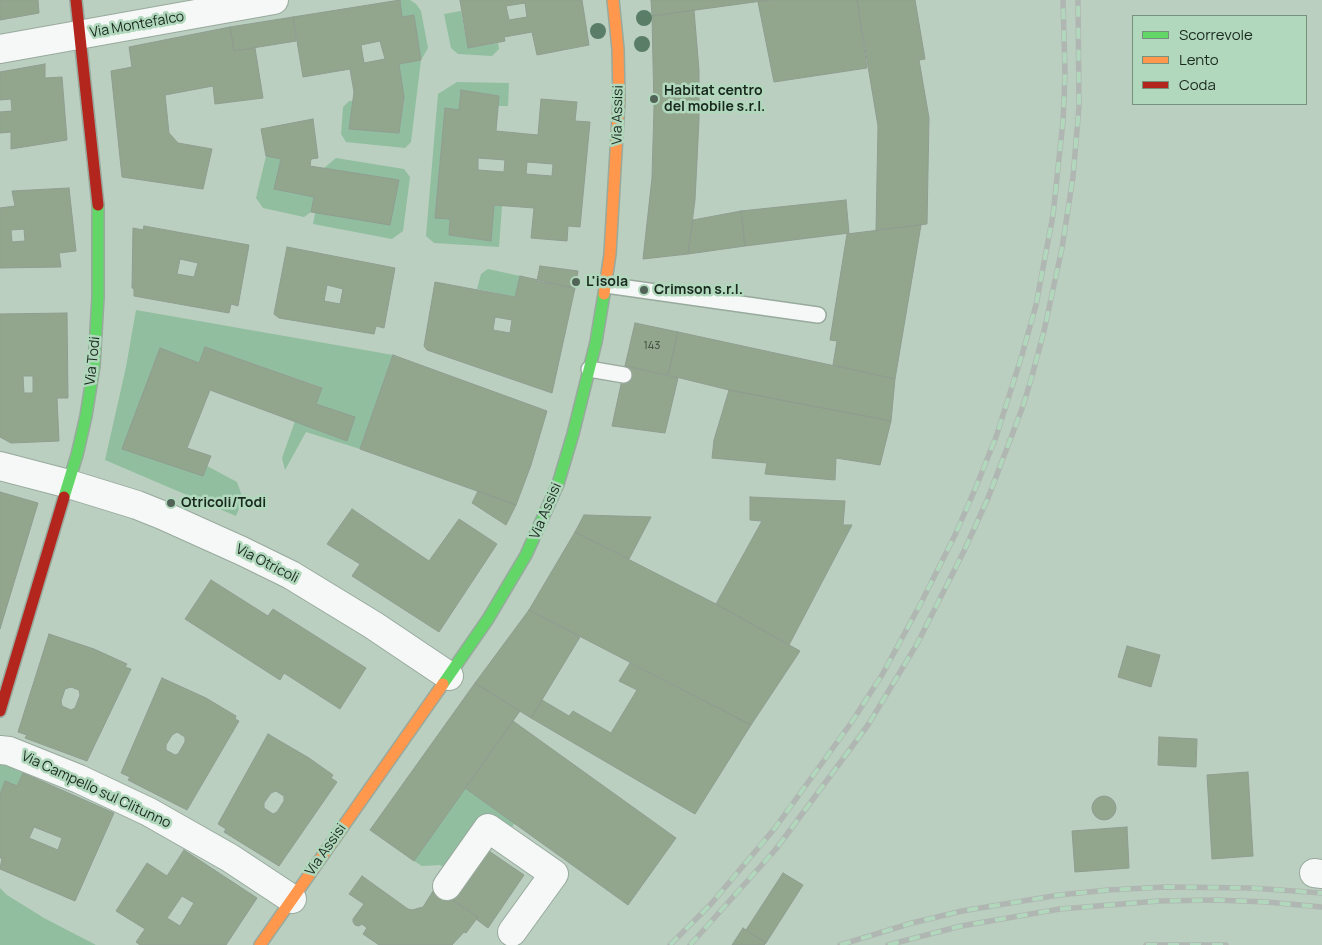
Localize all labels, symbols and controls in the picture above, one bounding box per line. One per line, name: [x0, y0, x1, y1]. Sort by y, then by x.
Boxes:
street label: Via Montefalco: [89, 8, 185, 42]
legend: [1132, 15, 1307, 105]
text: Scorrevole: [1179, 24, 1253, 45]
text: Lento: [1179, 49, 1219, 70]
text: Coda: [1179, 74, 1216, 95]
place label: Habitat centro del mobile s.r.l.: [664, 83, 765, 115]
street label: Via Assisi: [609, 85, 627, 145]
marker: Habitat centro del mobile s.r.l.: [648, 93, 660, 105]
place label: L'isola: [586, 274, 628, 290]
marker: L'isola: [570, 276, 582, 288]
place label: Crimson s.r.l.: [654, 282, 743, 298]
marker: Crimson s.r.l.: [638, 284, 650, 296]
street label: Via Todi: [82, 336, 104, 386]
house number: 143: [644, 339, 660, 353]
street label: Via Assisi: [527, 480, 565, 542]
place label: Otricoli/Todi: [181, 495, 266, 511]
marker: Otricoli/Todi: [165, 497, 177, 509]
street label: Via Otricoli: [233, 541, 301, 587]
street label: Via Campello sul Clitunno: [19, 748, 173, 832]
street label: Via Assisi: [302, 821, 350, 879]

